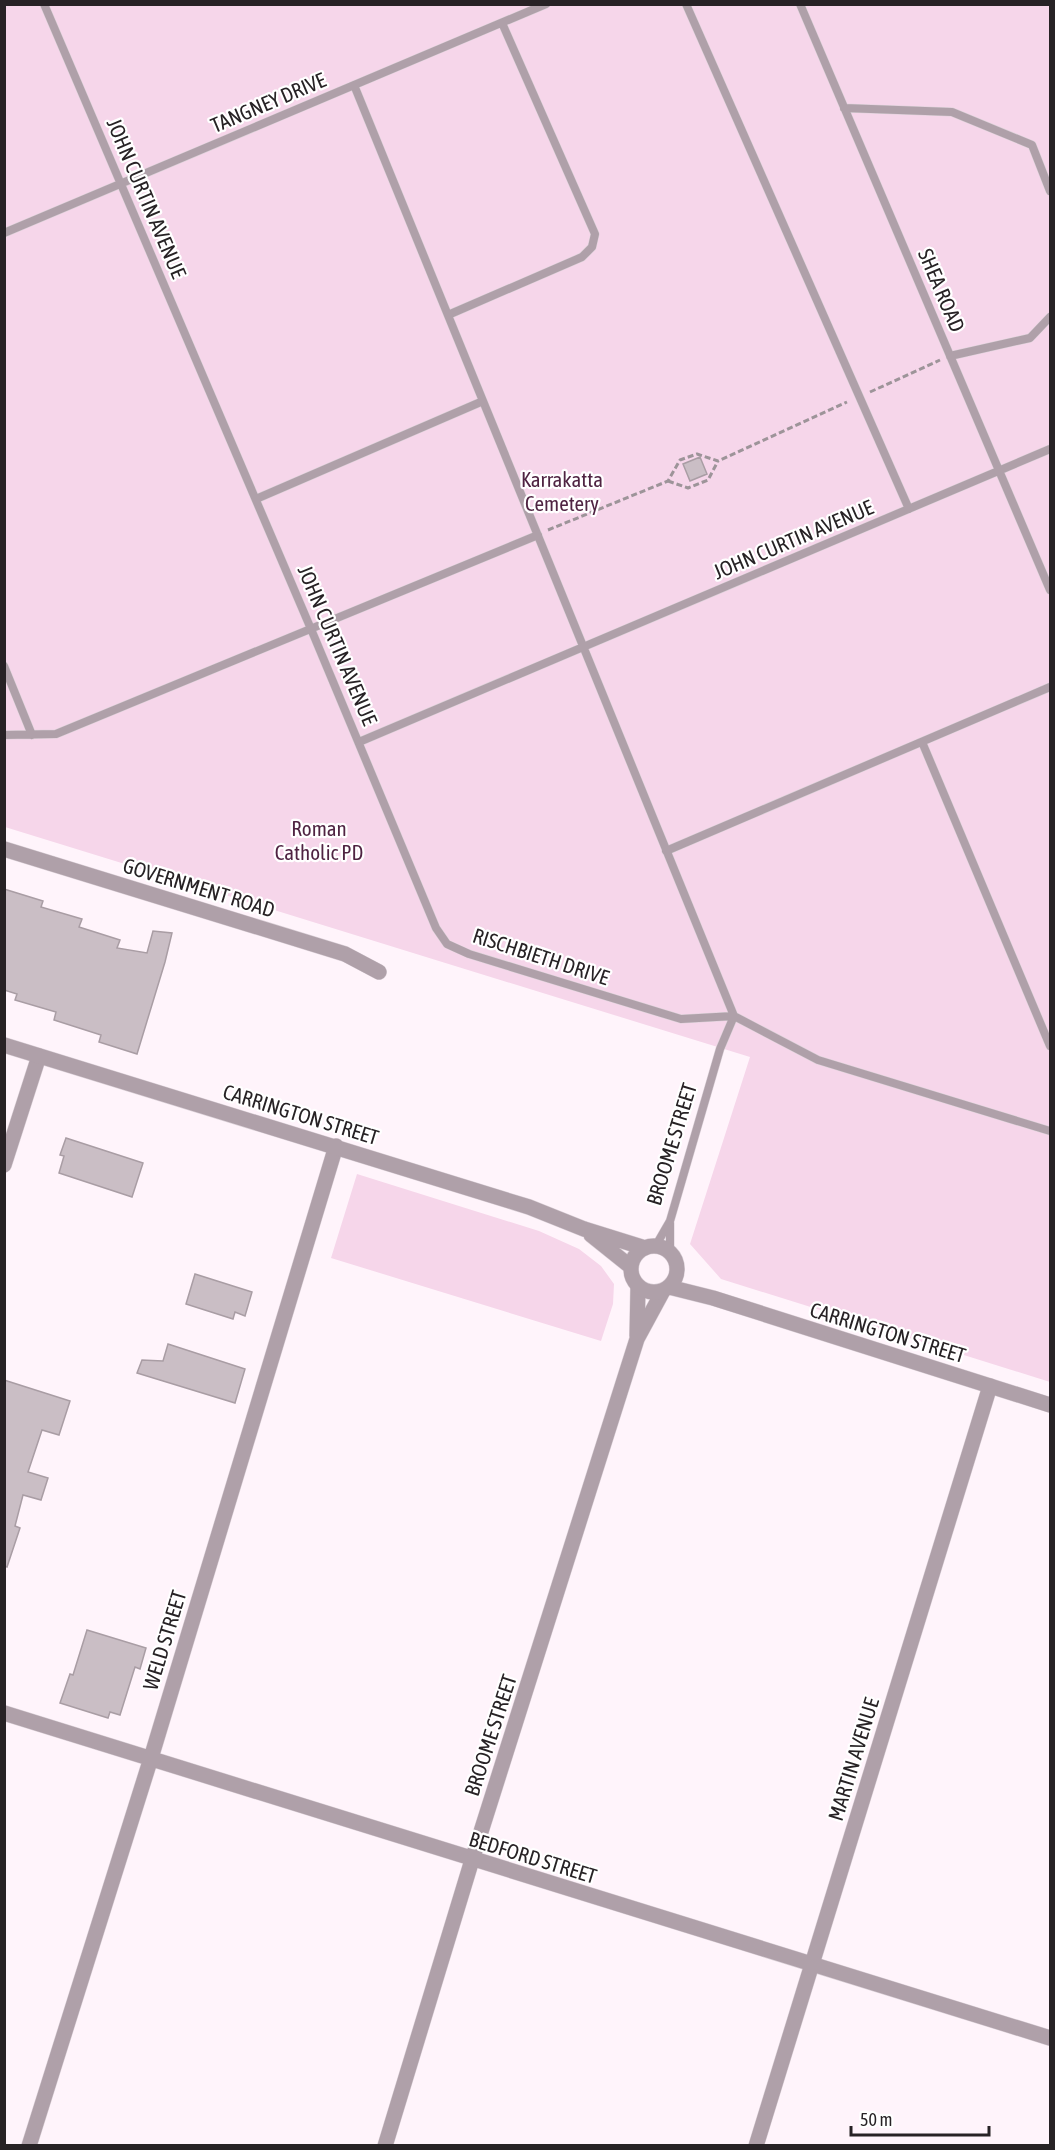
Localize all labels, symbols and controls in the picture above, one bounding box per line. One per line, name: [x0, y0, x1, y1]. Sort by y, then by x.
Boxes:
street label: TANGNEY DRIVE: [207, 67, 329, 137]
street label: JOHN CURTIN AVENUE: [102, 114, 192, 282]
street label: SHEA ROAD: [914, 245, 970, 335]
park label: Karrakatta Cemetery: [521, 467, 603, 515]
street label: JOHN CURTIN AVENUE: [709, 494, 877, 584]
street label: JOHN CURTIN AVENUE: [293, 561, 383, 729]
park label: Roman Catholic PD: [275, 816, 363, 864]
street label: GOVERNMENT ROAD: [120, 853, 278, 921]
street label: RISCHBIETH DRIVE: [470, 923, 612, 989]
street label: CARRINGTON STREET: [220, 1079, 382, 1149]
street label: BROOME STREET: [641, 1080, 701, 1208]
street label: CARRINGTON STREET: [807, 1297, 969, 1367]
street label: WELD STREET: [138, 1587, 190, 1693]
street label: BROOME STREET: [459, 1671, 521, 1799]
street label: MARTIN AVENUE: [823, 1694, 883, 1823]
street label: BEDFORD STREET: [466, 1826, 600, 1888]
scale bar: [851, 2099, 989, 2137]
text: 50 m: [860, 2109, 892, 2130]

